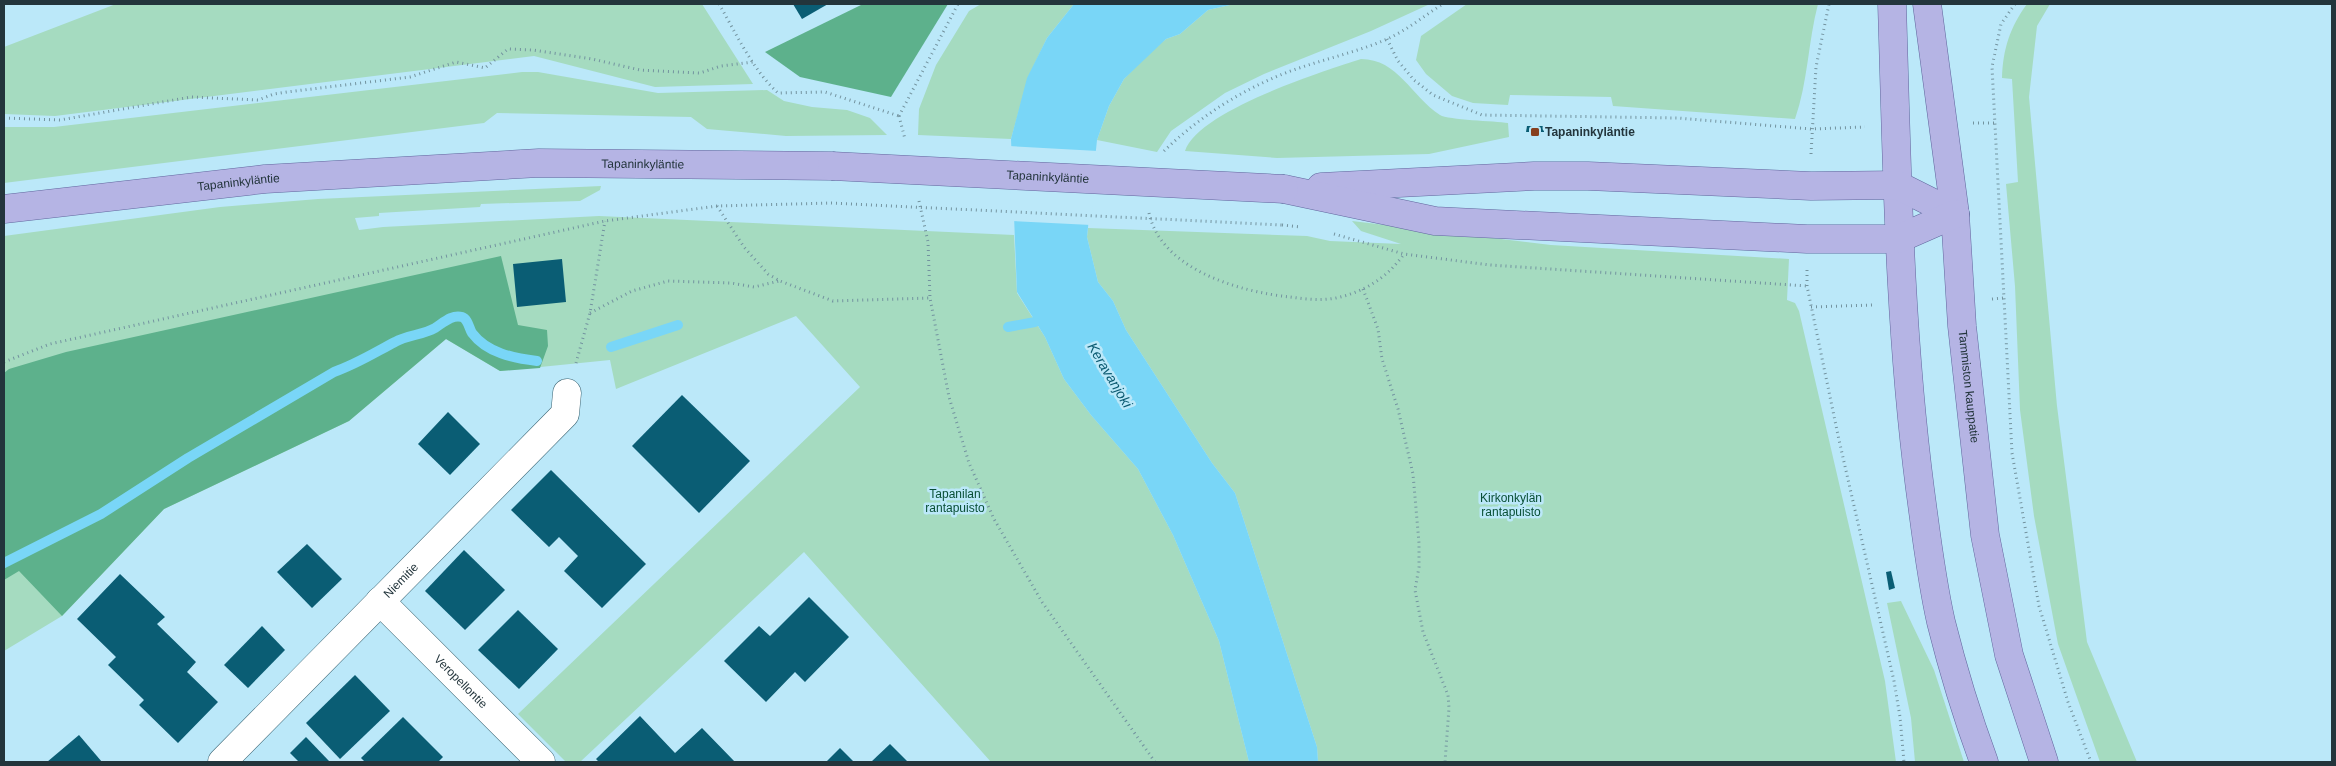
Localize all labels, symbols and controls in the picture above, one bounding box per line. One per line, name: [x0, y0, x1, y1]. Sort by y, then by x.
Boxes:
place label: Tapaninkyläntie: [1545, 125, 1635, 139]
marker: Tapaninkyläntie: [1529, 126, 1541, 138]
street label: Tapaninkyläntie: [601, 157, 685, 171]
street label: Tapaninkyläntie: [1006, 168, 1090, 186]
street label: Tapaninkyläntie: [196, 171, 280, 194]
street label: Tammiston kauppatie: [1955, 329, 1982, 444]
water label: Keravanjoki: [1084, 340, 1136, 411]
park label: Tapanilan rantapuisto: [925, 487, 985, 515]
park label: Kirkonkylän rantapuisto: [1480, 491, 1542, 519]
street label: Niemitie: [381, 560, 421, 601]
street label: Veropellontie: [431, 652, 490, 711]

